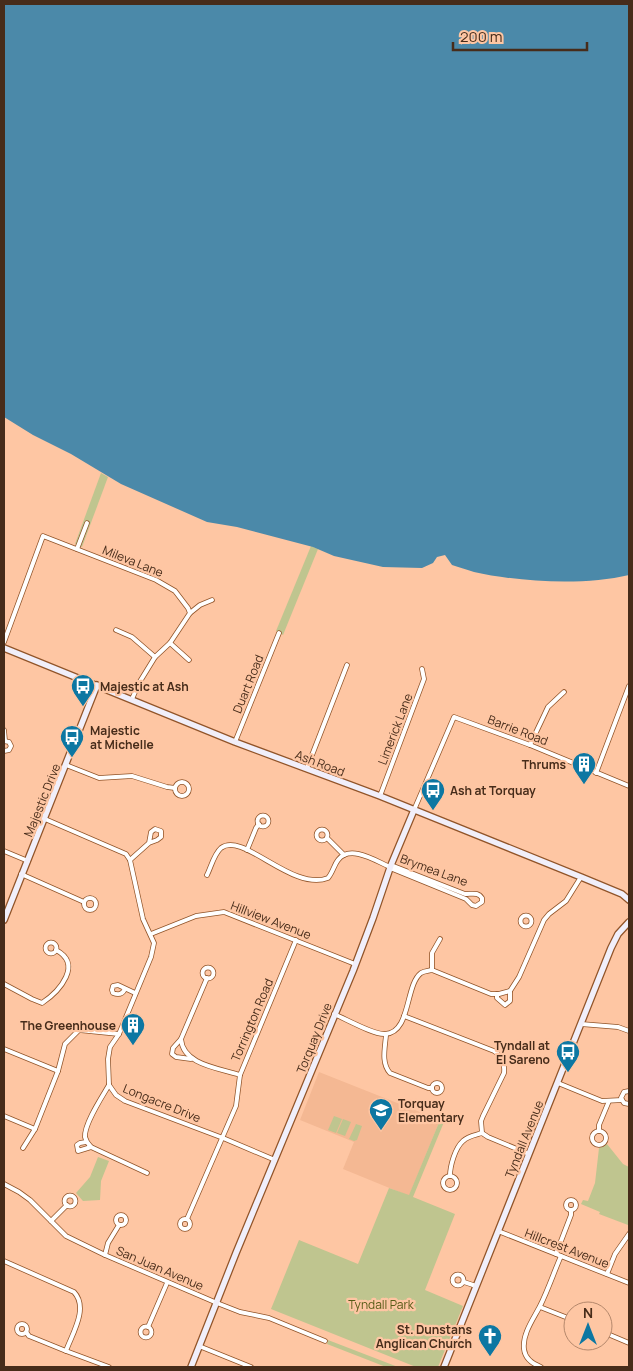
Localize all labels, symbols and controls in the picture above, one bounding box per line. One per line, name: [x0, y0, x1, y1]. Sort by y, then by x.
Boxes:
scale bar: [453, 20, 587, 52]
text: 200 m: [460, 26, 503, 47]
street label: Mileva Lane: [100, 541, 166, 581]
street label: Duart Road: [229, 652, 267, 716]
bus stop icon: Majestic at Ash: [70, 673, 96, 707]
place label: Majestic at Ash: [100, 678, 189, 695]
street label: Limerick Lane: [374, 691, 416, 767]
street label: Barrie Road: [485, 711, 551, 749]
place label: Majestic at Michelle: [90, 722, 154, 753]
bus stop icon: Majestic at Michelle: [59, 724, 85, 758]
street label: Ash Road: [293, 746, 347, 780]
building icon: Thrums: [571, 751, 597, 785]
place label: Thrums: [522, 756, 566, 773]
street label: Majestic Drive: [20, 761, 64, 839]
bus stop icon: Ash at Torquay: [420, 777, 446, 811]
place label: Ash at Torquay: [450, 782, 536, 799]
street label: Brymea Lane: [398, 850, 470, 890]
street label: Hillview Avenue: [228, 897, 314, 943]
street label: Torrington Road: [227, 976, 277, 1064]
street label: Torquay Drive: [292, 1000, 336, 1076]
building icon: The Greenhouse: [120, 1012, 146, 1046]
place label: The Greenhouse: [20, 1017, 116, 1034]
place label: Tyndall at El Sareno: [494, 1037, 550, 1068]
bus stop icon: Tyndall at El Sareno: [555, 1039, 581, 1073]
street label: Longacre Drive: [121, 1080, 203, 1126]
place label: Torquay Elementary: [398, 1095, 464, 1126]
school or university icon: Torquay Elementary: [368, 1097, 394, 1131]
street label: Tyndall Avenue: [501, 1098, 547, 1180]
street label: Hillcrest Avenue: [522, 1224, 612, 1272]
street label: San Juan Avenue: [114, 1242, 206, 1294]
park label: Tyndall Park: [348, 1296, 415, 1313]
north arrow: [563, 1301, 613, 1351]
text: N: [583, 1303, 593, 1322]
place label: St. Dunstans Anglican Church: [376, 1321, 472, 1352]
church icon: St. Dunstans Anglican Church: [477, 1323, 503, 1357]

